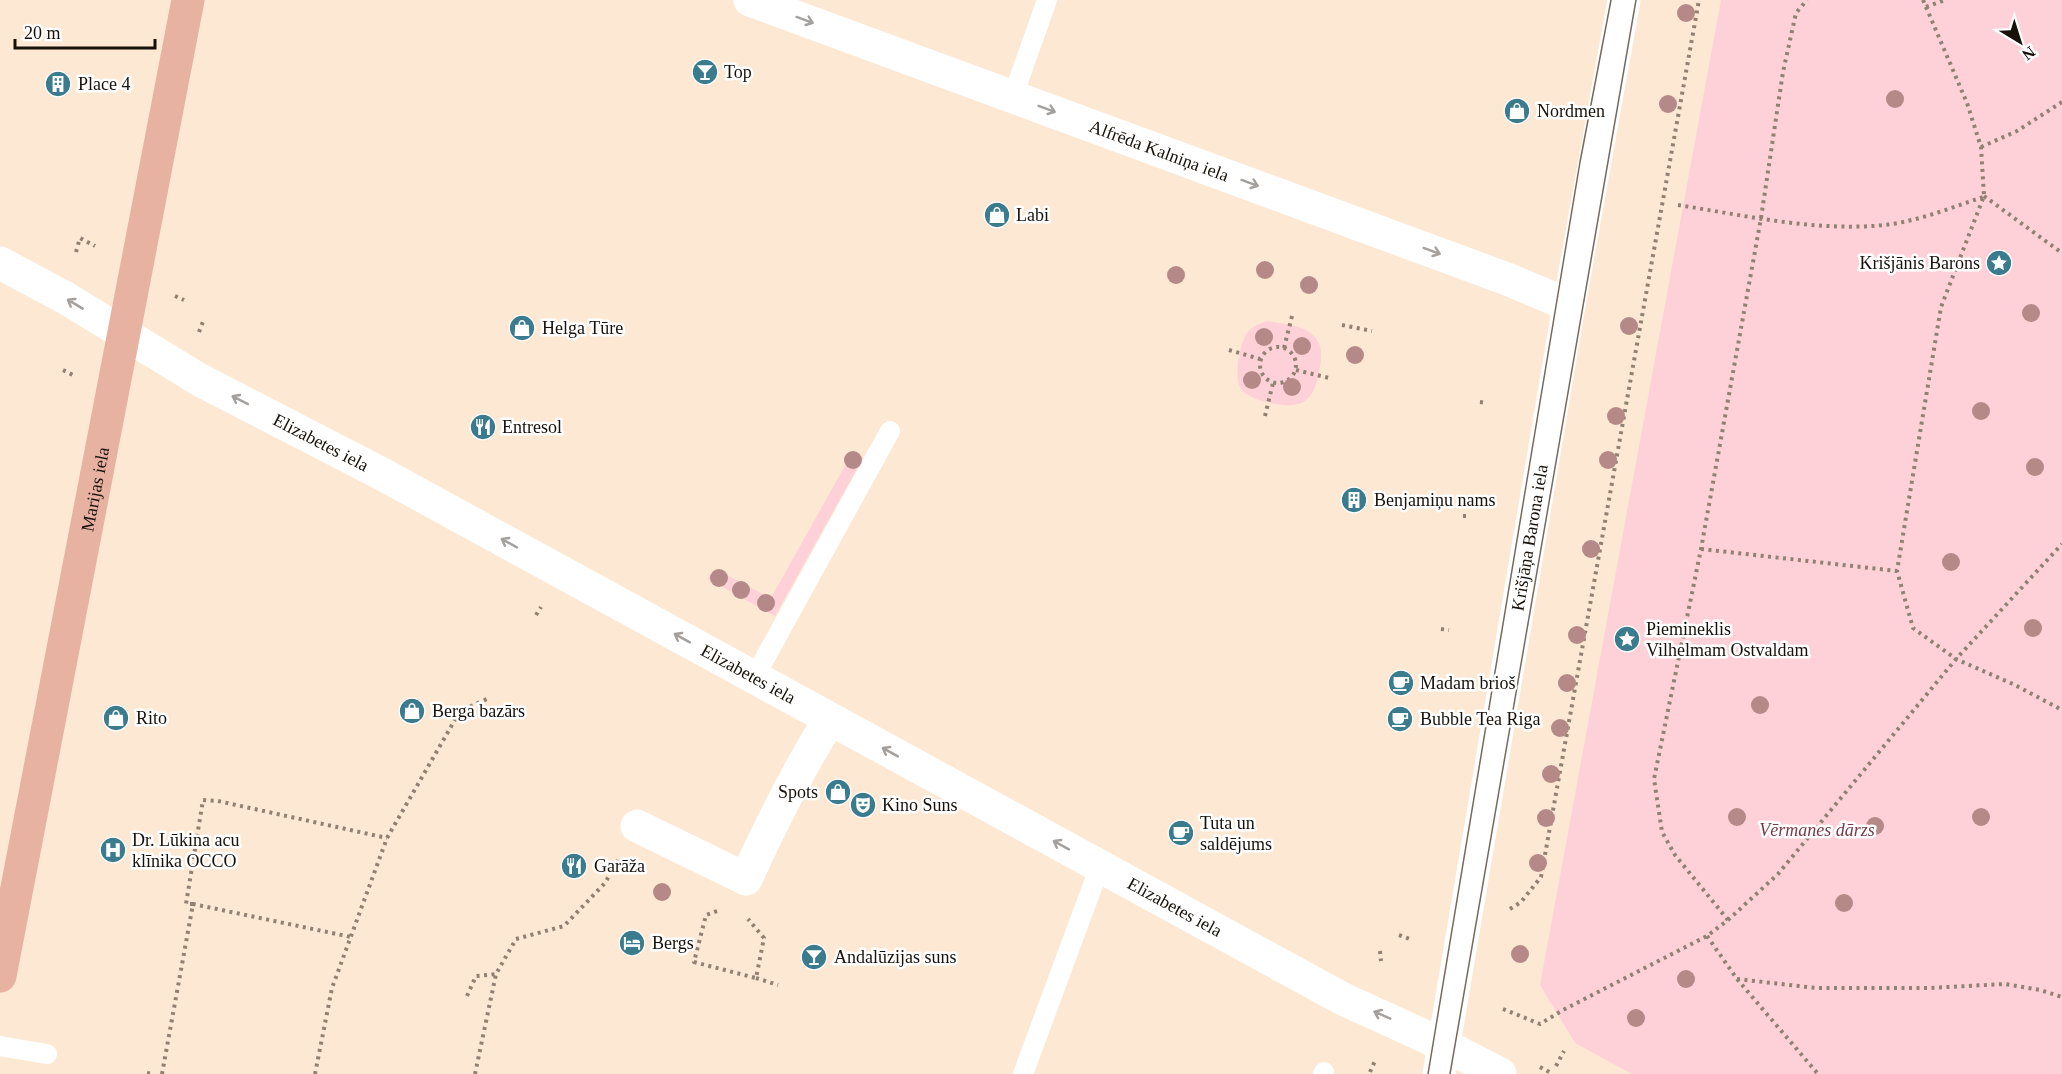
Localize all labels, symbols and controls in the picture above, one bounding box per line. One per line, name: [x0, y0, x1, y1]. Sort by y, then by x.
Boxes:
scale bar: [15, 12, 154, 50]
north arrow: [1990, 12, 2050, 72]
one-way arrow: [795, 15, 813, 26]
text: 20 m: [24, 23, 61, 43]
text: N: [2019, 43, 2039, 64]
bar icon: Top: [690, 57, 720, 87]
place label: Top: [724, 62, 752, 82]
building icon: Place 4: [43, 69, 73, 99]
place label: Place 4: [78, 74, 130, 94]
shop icon: Nordmen: [1502, 96, 1532, 126]
place label: Nordmen: [1537, 101, 1605, 121]
one-way arrow: [1037, 104, 1056, 115]
street label: Alfrēda Kalniņa iela: [1087, 116, 1232, 186]
one-way arrow: [1240, 179, 1258, 190]
shop icon: Labi: [982, 200, 1012, 230]
place label: Labi: [1016, 205, 1049, 225]
one-way arrow: [1423, 247, 1441, 258]
place icon: Krišjānis Barons: [1984, 248, 2014, 278]
place label: Krišjānis Barons: [1860, 253, 1980, 273]
one-way arrow: [67, 298, 84, 310]
shop icon: Helga Tūre: [507, 313, 537, 343]
place label: Helga Tūre: [542, 318, 623, 338]
one-way arrow: [231, 394, 249, 406]
street label: Elizabetes iela: [270, 410, 372, 475]
restaurant icon: Entresol: [468, 412, 498, 442]
place label: Entresol: [502, 417, 562, 437]
street label: Marijas iela: [77, 445, 113, 533]
street label: Krišjāņa Barona iela: [1507, 463, 1552, 612]
building icon: Benjamiņu nams: [1339, 485, 1369, 515]
place label: Benjamiņu nams: [1374, 490, 1495, 510]
one-way arrow: [500, 537, 518, 548]
place label: Piemineklis Vilhelmam Ostvaldam: [1646, 619, 1808, 660]
place icon: Piemineklis Vilhelmam Ostvaldam: [1612, 624, 1642, 654]
one-way arrow: [674, 632, 691, 644]
street label: Elizabetes iela: [698, 640, 799, 708]
cafe icon: Madam brioš: [1386, 668, 1416, 698]
place label: Madam brioš: [1420, 673, 1515, 693]
shop icon: Berga bazārs: [397, 696, 427, 726]
place label: Berga bazārs: [432, 701, 525, 721]
shop icon: Rito: [101, 703, 131, 733]
cafe icon: Bubble Tea Riga: [1385, 704, 1415, 734]
place label: Rito: [136, 708, 167, 728]
place label: Bubble Tea Riga: [1420, 709, 1540, 729]
one-way arrow: [882, 746, 899, 758]
shop icon: Spots: [823, 777, 853, 807]
place label: Spots: [778, 782, 818, 802]
theatre icon: Kino Suns: [848, 790, 878, 820]
place label: Kino Suns: [882, 795, 958, 815]
place label: Tuta un saldējums: [1200, 813, 1272, 854]
cafe icon: Tuta un saldējums: [1166, 818, 1196, 848]
park label: Vērmanes dārzs: [1759, 820, 1875, 840]
place label: Dr. Lūkina acu klīnika OCCO: [132, 830, 239, 871]
hospital icon: Dr. Lūkina acu klīnika OCCO: [98, 835, 128, 865]
one-way arrow: [1053, 839, 1071, 850]
restaurant icon: Garāža: [559, 851, 589, 881]
place label: Garāža: [594, 856, 645, 876]
street label: Elizabetes iela: [1124, 873, 1225, 941]
hotel icon: Bergs: [617, 928, 647, 958]
place label: Bergs: [652, 933, 694, 953]
bar icon: Andalūzijas suns: [799, 942, 829, 972]
place label: Andalūzijas suns: [834, 947, 956, 967]
one-way arrow: [1373, 1009, 1391, 1021]

